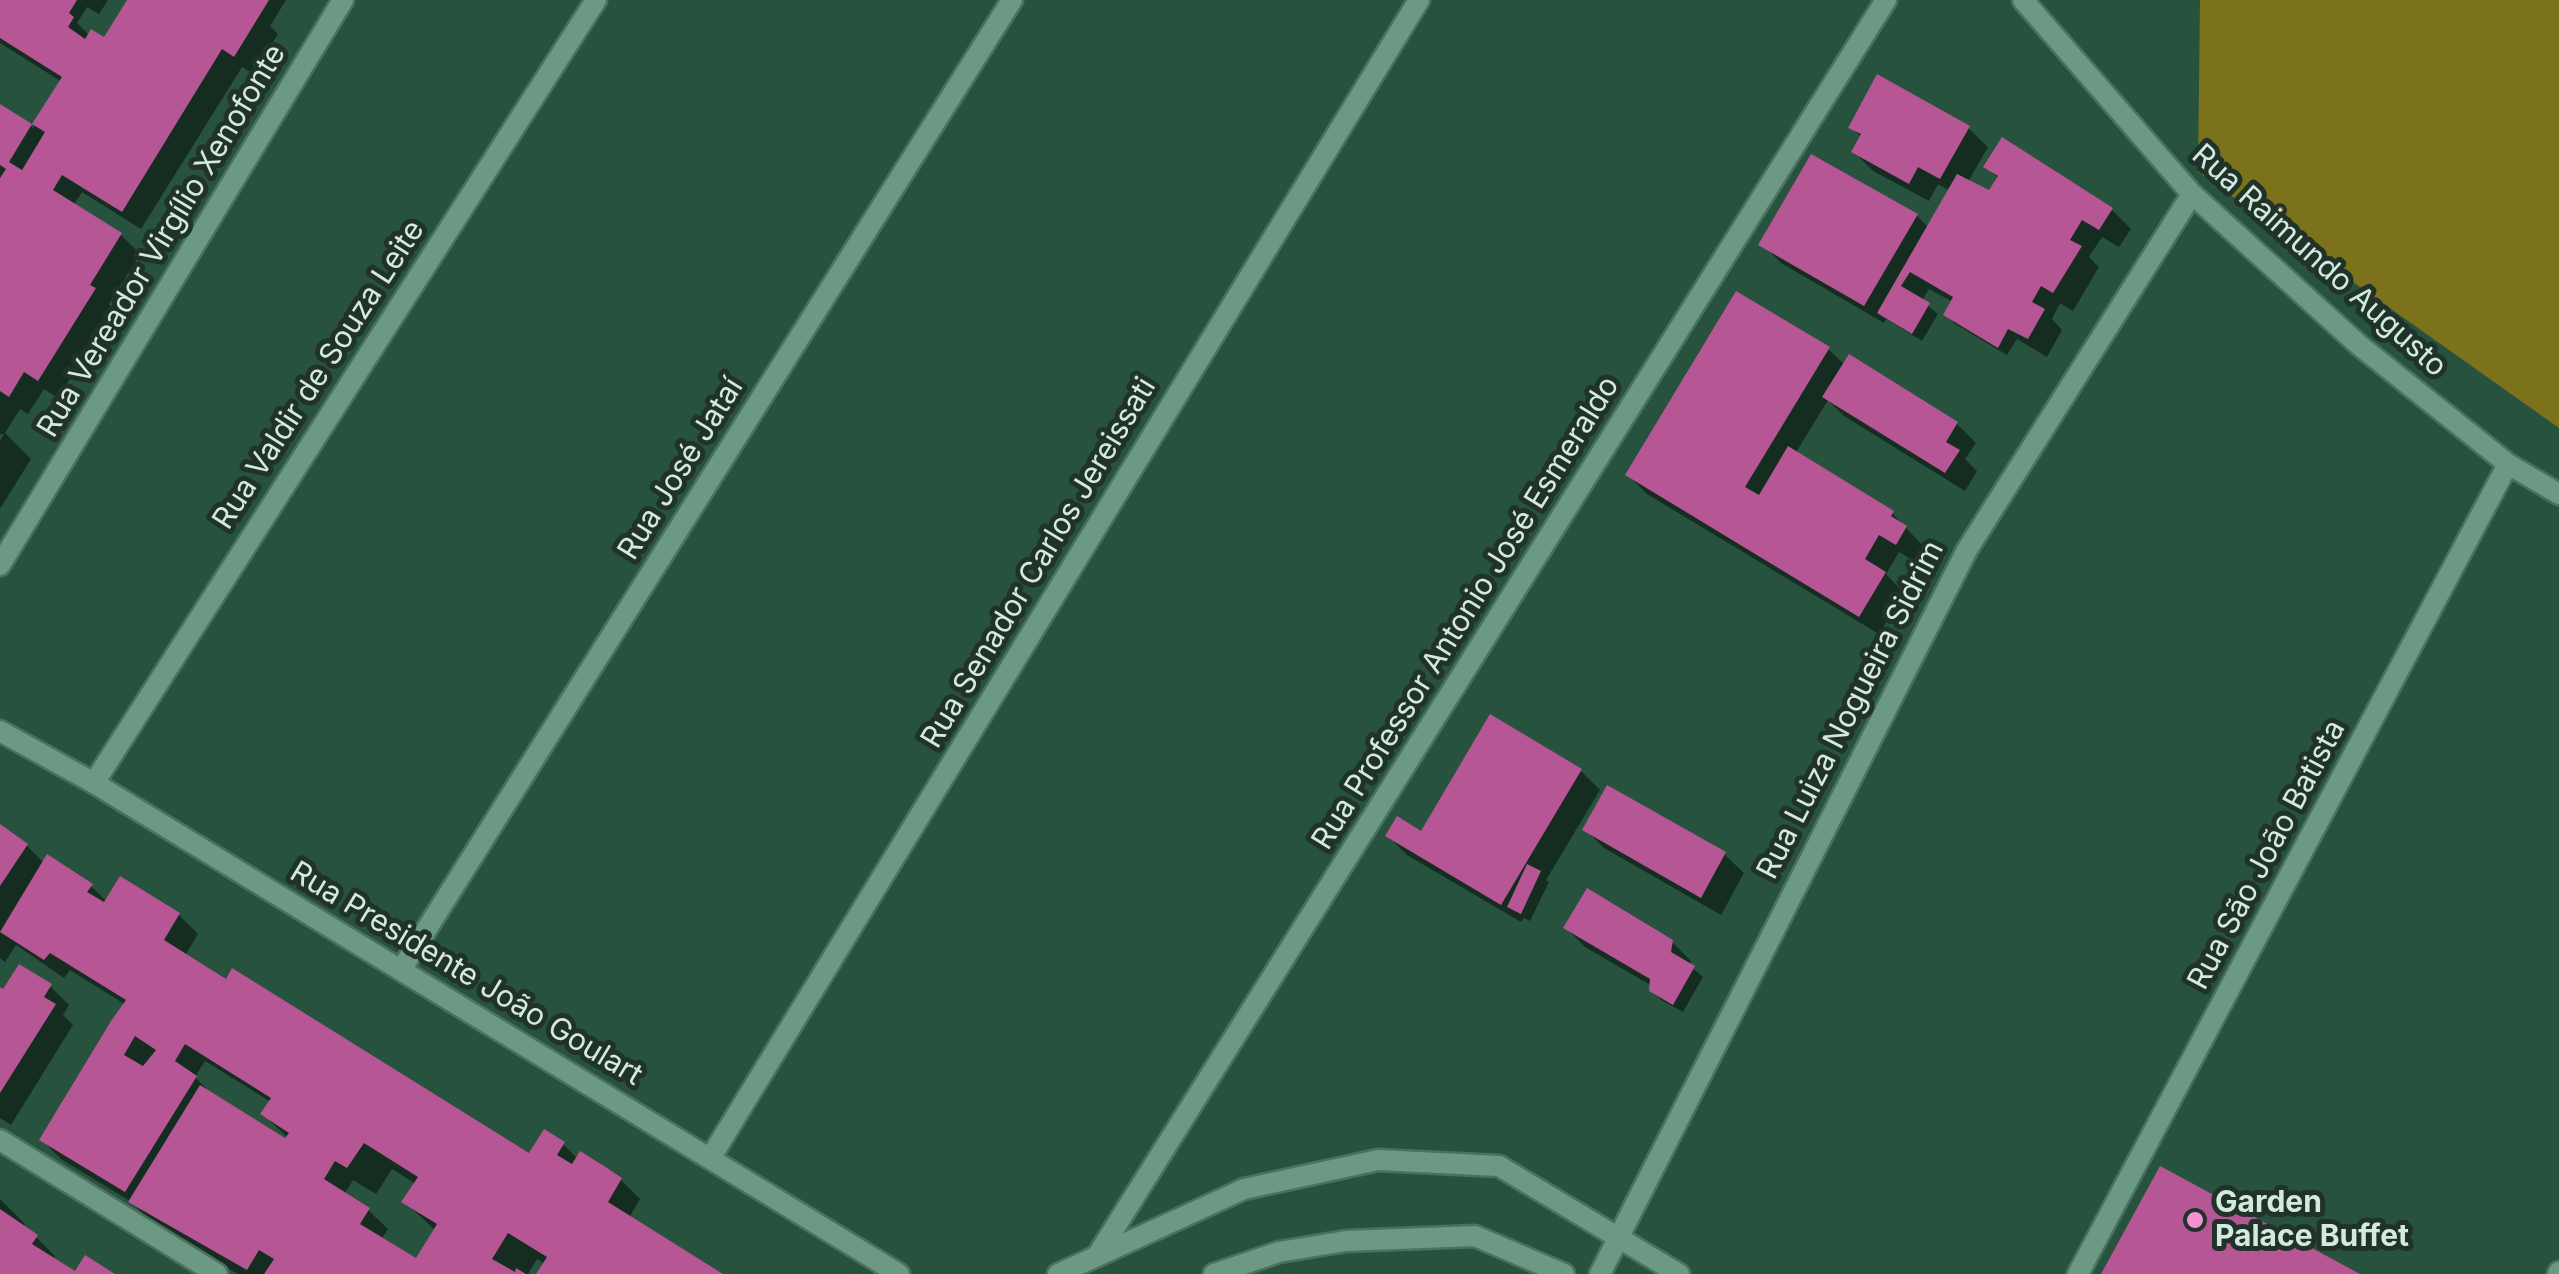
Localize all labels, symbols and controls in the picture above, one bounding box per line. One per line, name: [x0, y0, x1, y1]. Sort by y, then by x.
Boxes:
street label: Rua Vereador Virgílio Xenofonte: [30, 38, 294, 444]
street label: Rua Raimundo Augusto: [2184, 137, 2454, 385]
street label: Rua Valdir de Souza Leite: [206, 214, 432, 536]
street label: Rua Professor Antonio José Esmeraldo: [1305, 370, 1627, 856]
street label: Rua Senador Carlos Jereissati: [914, 371, 1164, 755]
street label: Rua José Jataí: [611, 372, 751, 566]
street label: Rua Luiza Nogueira Sidrim: [1750, 535, 1952, 885]
street label: Rua São João Batista: [2181, 714, 2353, 996]
street label: Rua Presidente João Goulart: [283, 854, 649, 1094]
place label: Garden Palace Buffet: [2215, 1185, 2409, 1256]
marker: Garden Palace Buffet: [2184, 1209, 2206, 1231]

